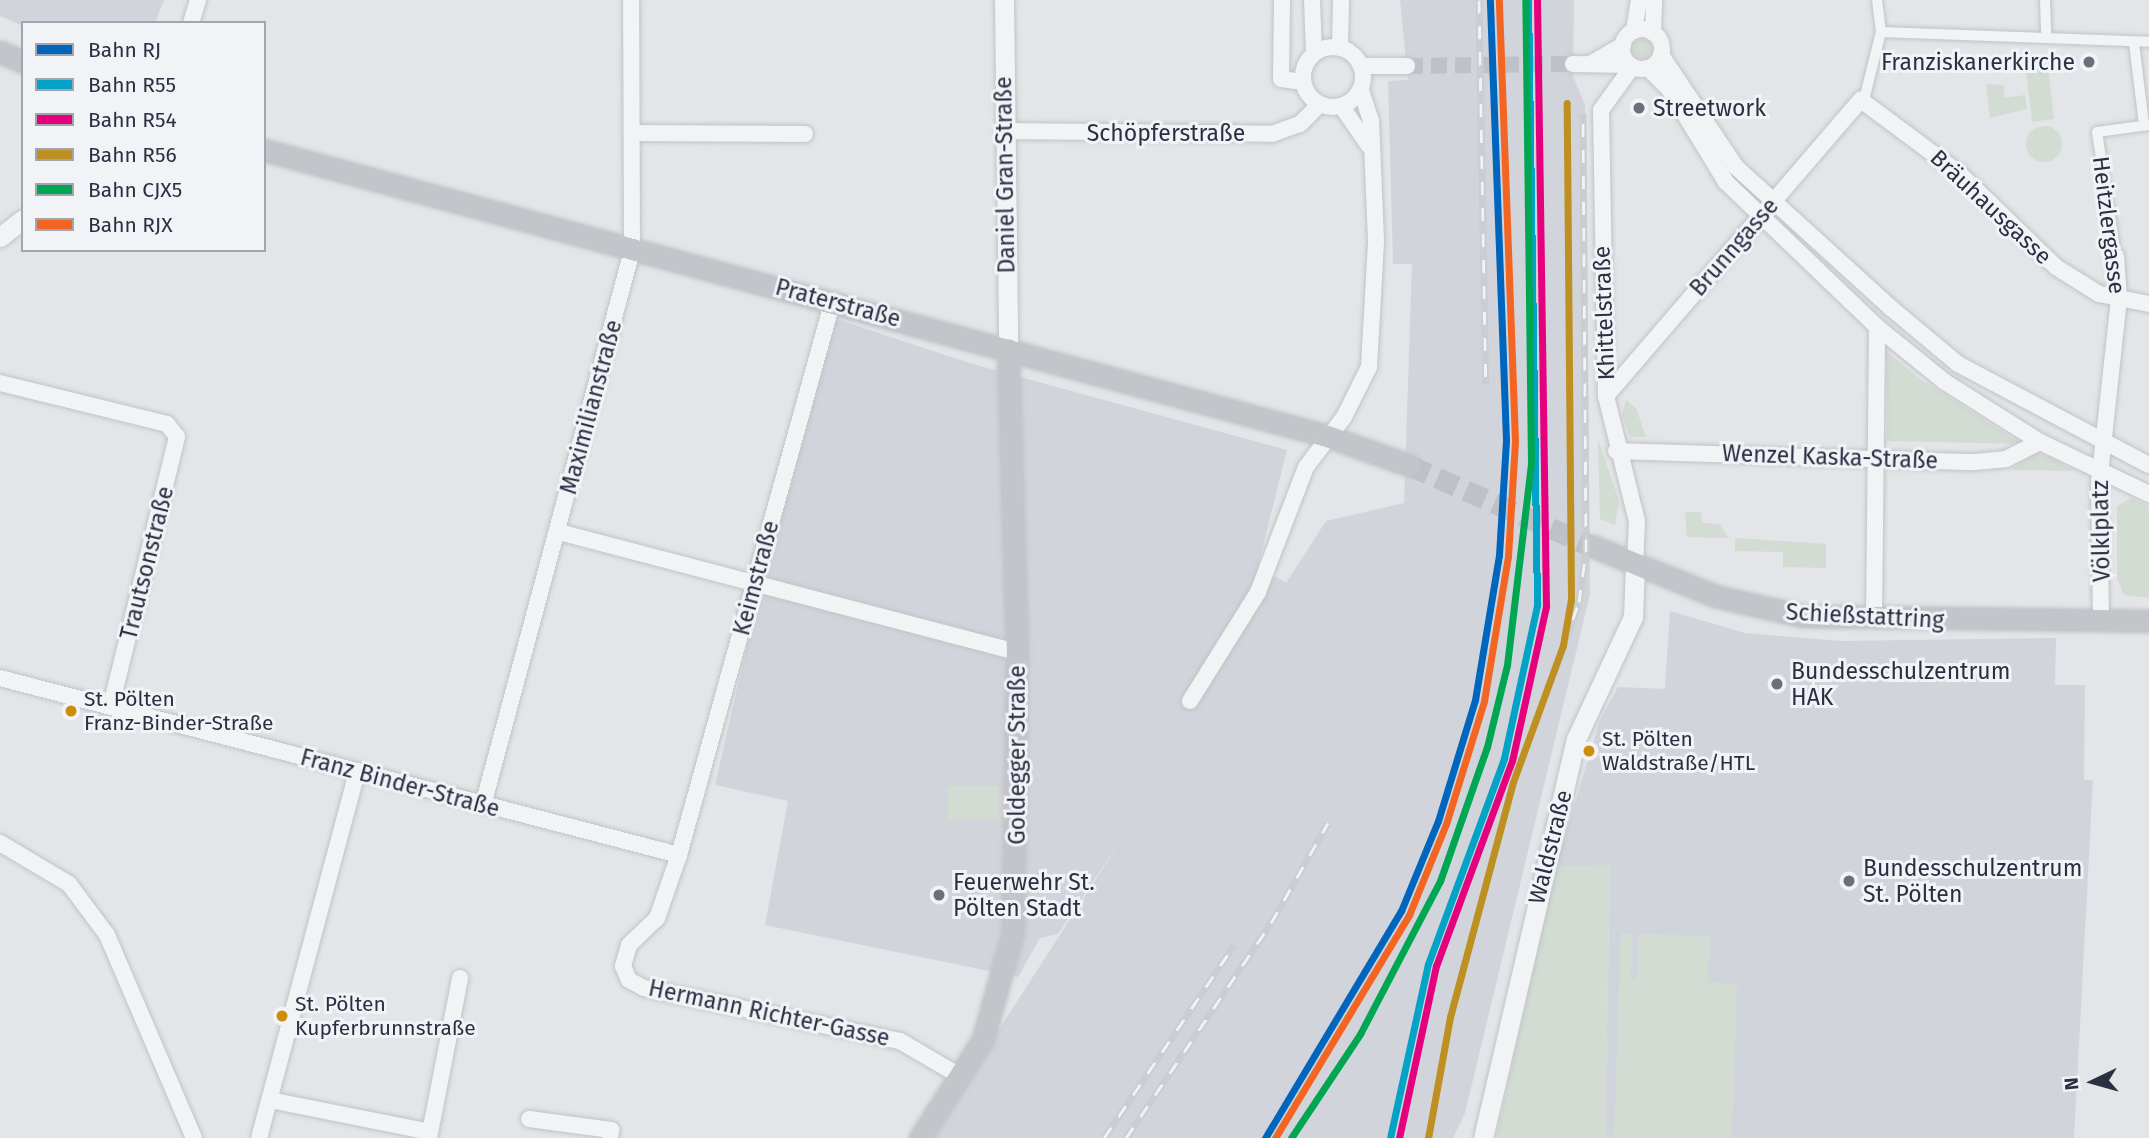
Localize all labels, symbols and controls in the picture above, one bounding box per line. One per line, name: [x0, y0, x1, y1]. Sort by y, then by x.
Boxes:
legend: [21, 21, 266, 252]
text: Bahn RJ: [88, 37, 161, 63]
place label: Franziskanerkirche: [1881, 48, 2075, 76]
marker: Franziskanerkirche: [2081, 54, 2097, 70]
text: Bahn R55: [88, 72, 176, 98]
street label: Daniel Gran-Straße: [989, 76, 1021, 274]
place label: Streetwork: [1653, 94, 1766, 122]
marker: Streetwork: [1631, 100, 1647, 116]
text: Bahn R54: [88, 107, 177, 133]
street label: Schöpferstraße: [1087, 119, 1245, 147]
text: Bahn R56: [88, 142, 177, 168]
street label: Bräuhausgasse: [1925, 144, 2057, 270]
street label: Heitzlergasse: [2087, 155, 2131, 295]
text: Bahn CJX5: [88, 177, 182, 203]
street label: Brunngasse: [1684, 192, 1784, 302]
text: Bahn RJX: [88, 212, 173, 238]
street label: Khittelstraße: [1588, 245, 1620, 381]
street label: Praterstraße: [772, 273, 904, 333]
street label: Maximilianstraße: [554, 317, 628, 497]
street label: Wenzel Kaska-Straße: [1722, 439, 1938, 475]
street label: Völklplatz: [2086, 480, 2116, 582]
street label: Trautsonstraße: [115, 484, 179, 642]
street label: Keimstraße: [727, 518, 785, 638]
street label: Schießstattring: [1785, 598, 1945, 634]
place label: Bundesschulzentrum HAK: [1791, 657, 2010, 711]
street label: Goldegger Straße: [1003, 665, 1031, 845]
marker: Bundesschulzentrum HAK: [1769, 676, 1785, 692]
place label: St. Pölten Franz-Binder-Straße: [84, 686, 273, 736]
marker: St. Pölten Franz-Binder-Straße: [64, 704, 78, 718]
place label: St. Pölten Waldstraße/HTL: [1602, 726, 1755, 776]
street label: Franz Binder-Straße: [297, 743, 503, 823]
marker: St. Pölten Waldstraße/HTL: [1582, 744, 1596, 758]
street label: Waldstraße: [1522, 787, 1578, 907]
place label: Bundesschulzentrum St. Pölten: [1863, 854, 2082, 908]
place label: Feuerwehr St. Pölten Stadt: [953, 868, 1095, 922]
marker: Bundesschulzentrum St. Pölten: [1841, 873, 1857, 889]
marker: Feuerwehr St. Pölten Stadt: [931, 887, 947, 903]
street label: Hermann Richter-Gasse: [646, 974, 892, 1052]
place label: St. Pölten Kupferbrunnstraße: [295, 991, 476, 1041]
marker: St. Pölten Kupferbrunnstraße: [275, 1009, 289, 1023]
north arrow: [2058, 1047, 2128, 1117]
text: N: [2060, 1077, 2084, 1091]

